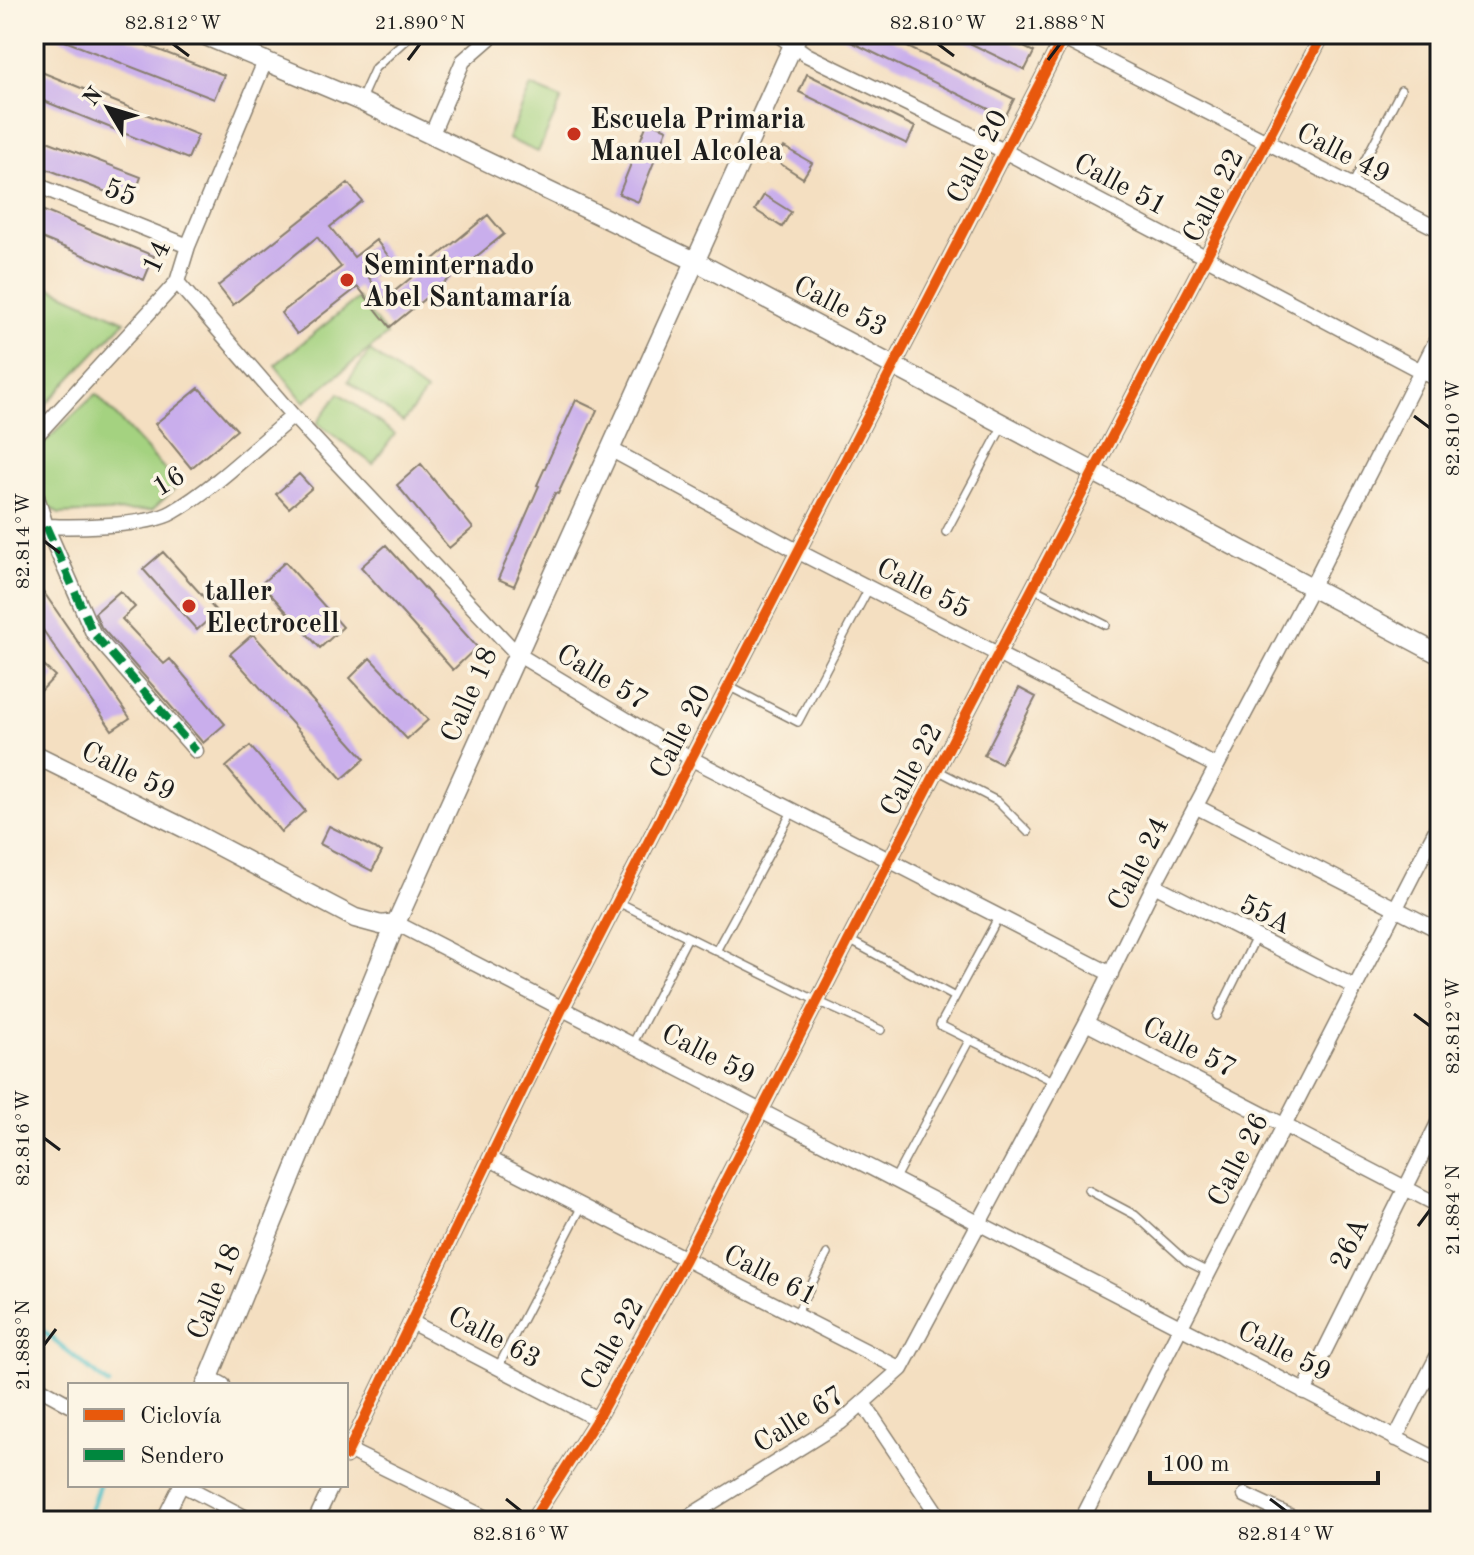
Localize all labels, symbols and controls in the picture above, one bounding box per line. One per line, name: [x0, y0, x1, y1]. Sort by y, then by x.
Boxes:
text: 82.812°W: [125, 14, 221, 34]
text: 21.890°N: [375, 14, 465, 34]
text: 82.810°W: [890, 14, 986, 34]
text: 21.888°N: [1015, 14, 1105, 34]
north arrow: [68, 68, 148, 148]
text: N: [80, 83, 108, 110]
street label: Calle 20: [943, 106, 1014, 209]
place label: Escuela Primaria Manuel Alcolea: [590, 107, 805, 167]
street label: Calle 49: [1291, 119, 1394, 190]
marker: Escuela Primaria Manuel Alcolea: [565, 125, 583, 143]
street label: Calle 22: [1179, 145, 1250, 248]
street label: Calle 51: [1068, 150, 1171, 222]
street label: 55: [100, 175, 140, 213]
street label: 14: [138, 237, 177, 278]
place label: Seminternado Abel Santamaría: [363, 253, 571, 313]
marker: Seminternado Abel Santamaría: [338, 271, 356, 289]
street label: Calle 53: [788, 272, 891, 343]
text: 82.810°W: [1444, 380, 1464, 476]
street label: 16: [148, 462, 191, 503]
text: 82.814°W: [14, 493, 34, 589]
street label: Calle 55: [871, 554, 974, 625]
place label: taller Electrocell: [205, 579, 340, 639]
marker: taller Electrocell: [180, 597, 198, 615]
street label: Calle 57: [551, 641, 652, 717]
street label: Calle 18: [437, 643, 504, 747]
street label: Calle 20: [646, 681, 717, 784]
street label: Calle 22: [877, 719, 949, 822]
street label: Calle 59: [76, 738, 179, 807]
street label: Calle 24: [1104, 813, 1175, 916]
street label: 55A: [1234, 891, 1295, 940]
text: 82.812°W: [1444, 978, 1464, 1074]
street label: Calle 57: [1137, 1013, 1240, 1084]
street label: Calle 59: [656, 1020, 759, 1091]
text: 82.816°W: [14, 1090, 34, 1186]
street label: Calle 26: [1204, 1109, 1275, 1212]
text: 21.884°N: [1444, 1165, 1464, 1255]
street label: 26A: [1326, 1214, 1375, 1275]
street label: Calle 18: [184, 1240, 248, 1344]
street label: Calle 61: [718, 1241, 821, 1312]
street label: Calle 22: [577, 1294, 650, 1395]
text: 21.888°N: [14, 1300, 34, 1390]
street label: Calle 63: [442, 1303, 545, 1375]
street label: Calle 59: [1232, 1317, 1335, 1388]
street label: Calle 67: [749, 1382, 850, 1459]
legend: [68, 1383, 348, 1487]
text: Ciclovía: [140, 1405, 222, 1429]
scale bar: [1150, 1435, 1378, 1485]
text: Sendero: [140, 1445, 224, 1469]
text: 100 m: [1162, 1453, 1230, 1477]
text: 82.816°W: [473, 1525, 569, 1545]
text: 82.814°W: [1238, 1525, 1334, 1545]

